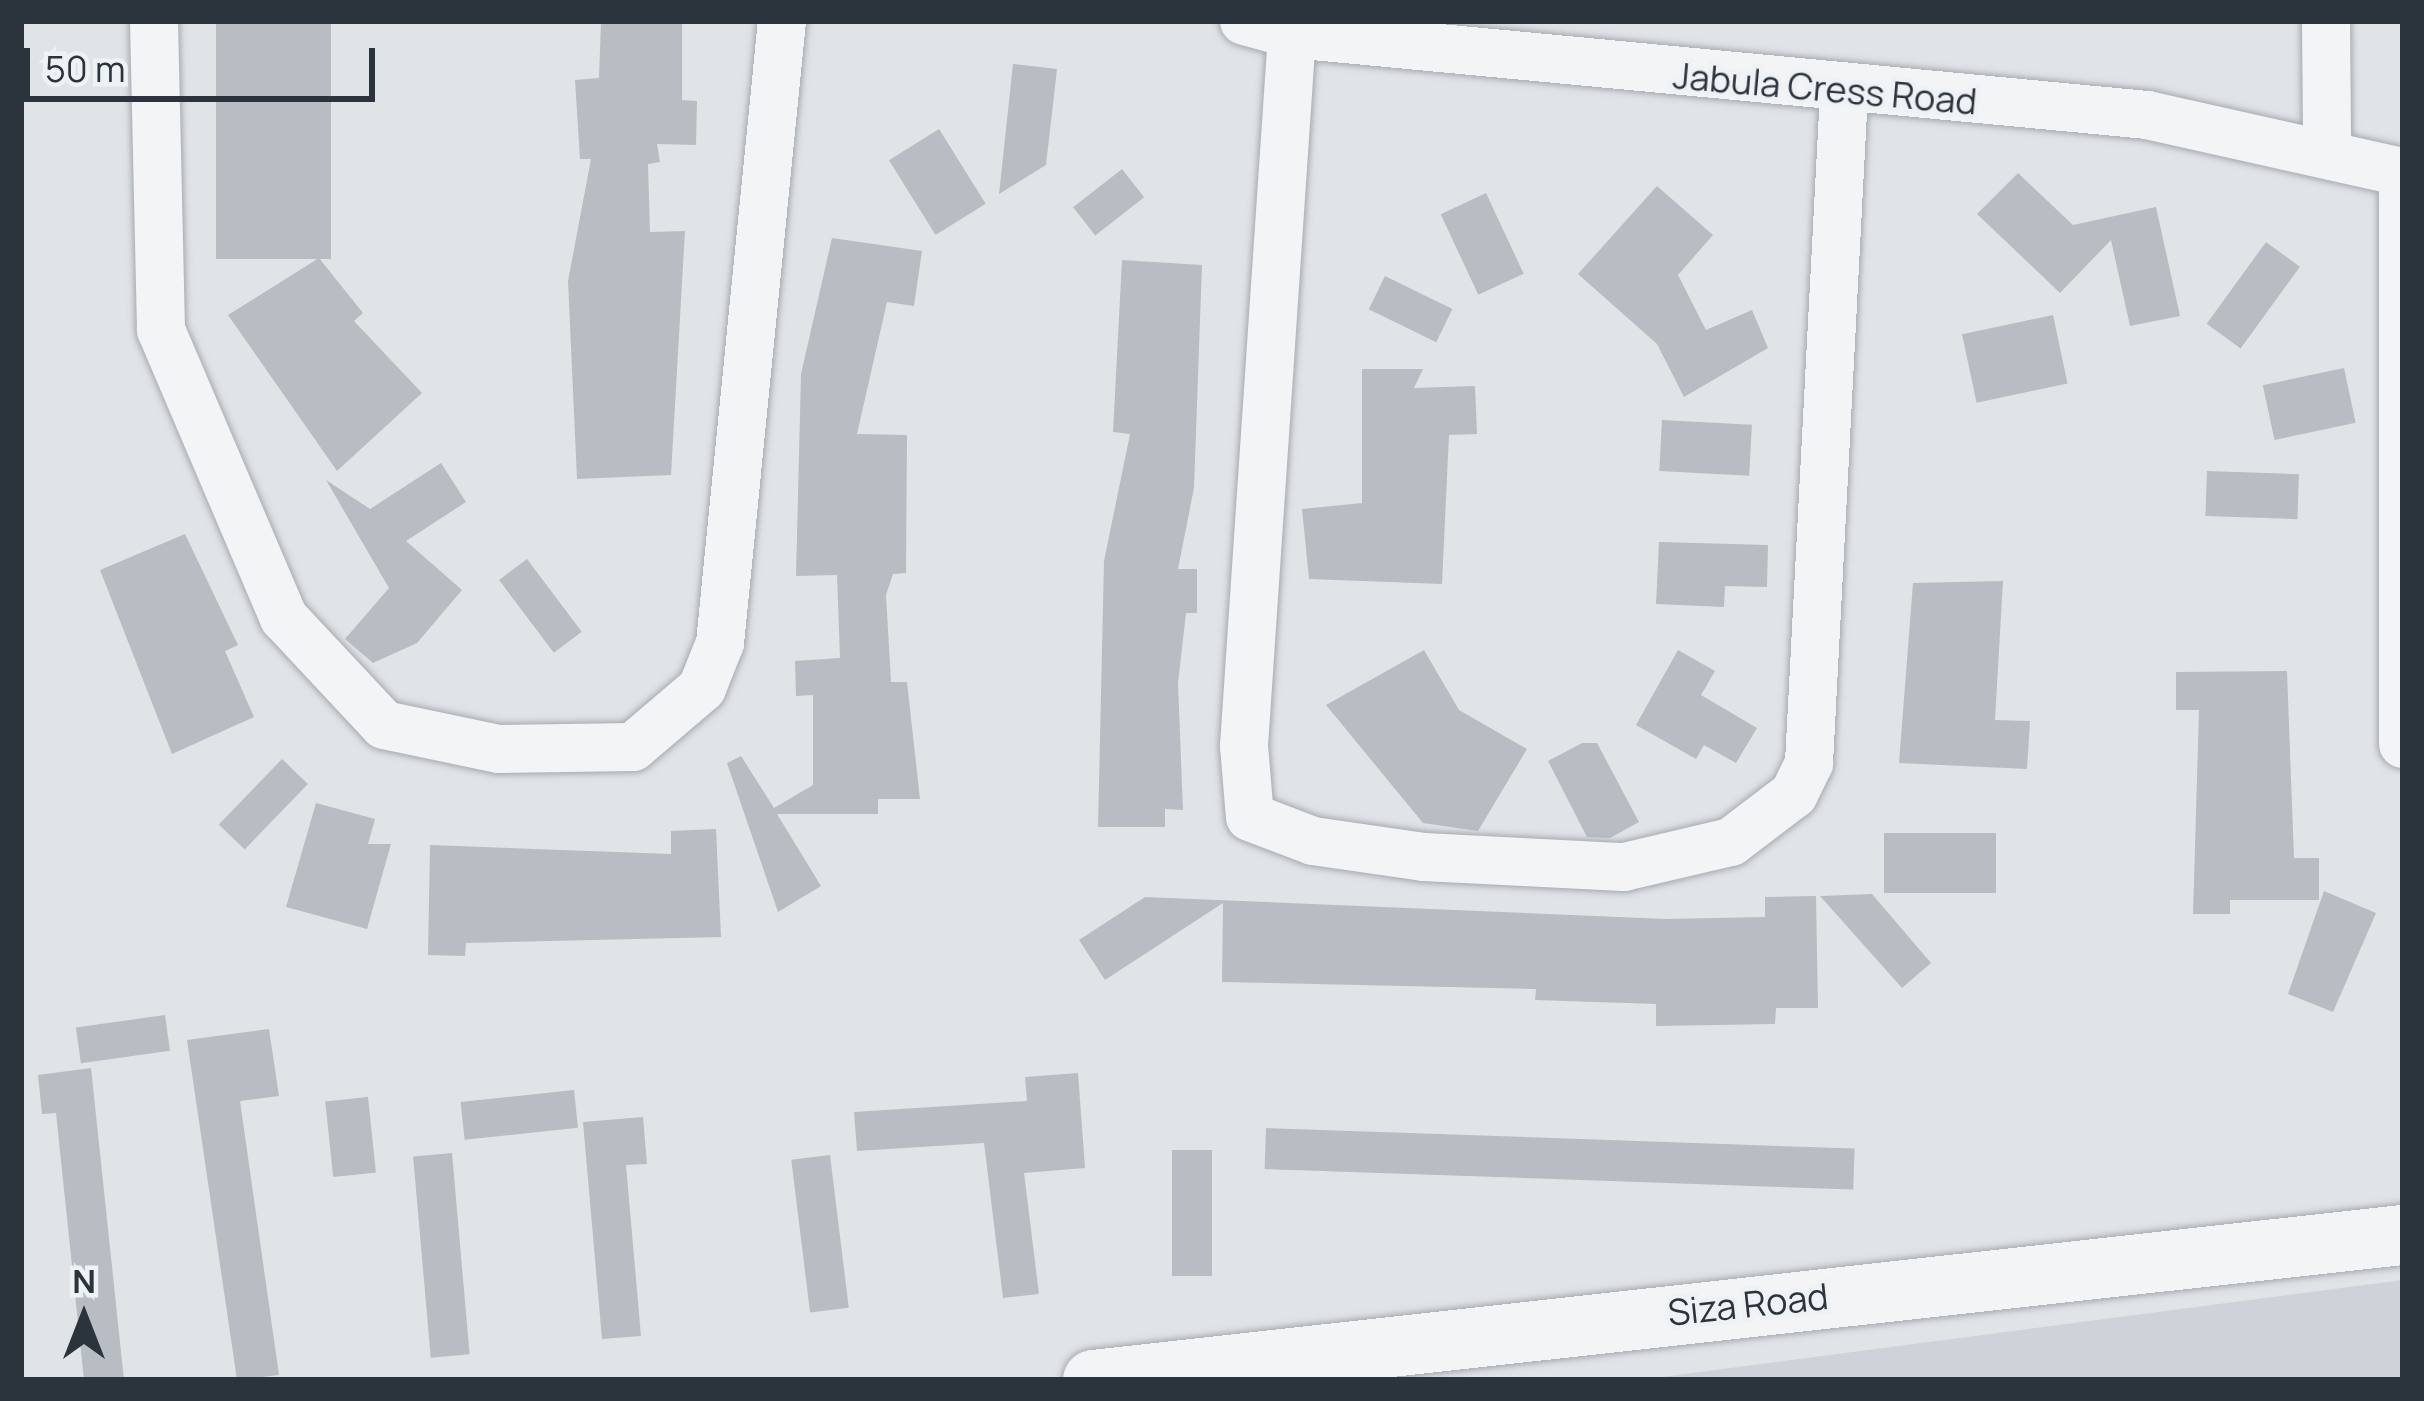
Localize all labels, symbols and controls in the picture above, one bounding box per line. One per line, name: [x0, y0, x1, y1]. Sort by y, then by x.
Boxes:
scale bar: [30, 24, 381, 98]
text: 50 m: [45, 44, 125, 93]
street label: Jabula Cress Road: [1671, 53, 1979, 123]
north arrow: [24, 1257, 144, 1377]
text: N: [72, 1258, 96, 1303]
street label: Siza Road: [1666, 1274, 1830, 1334]

